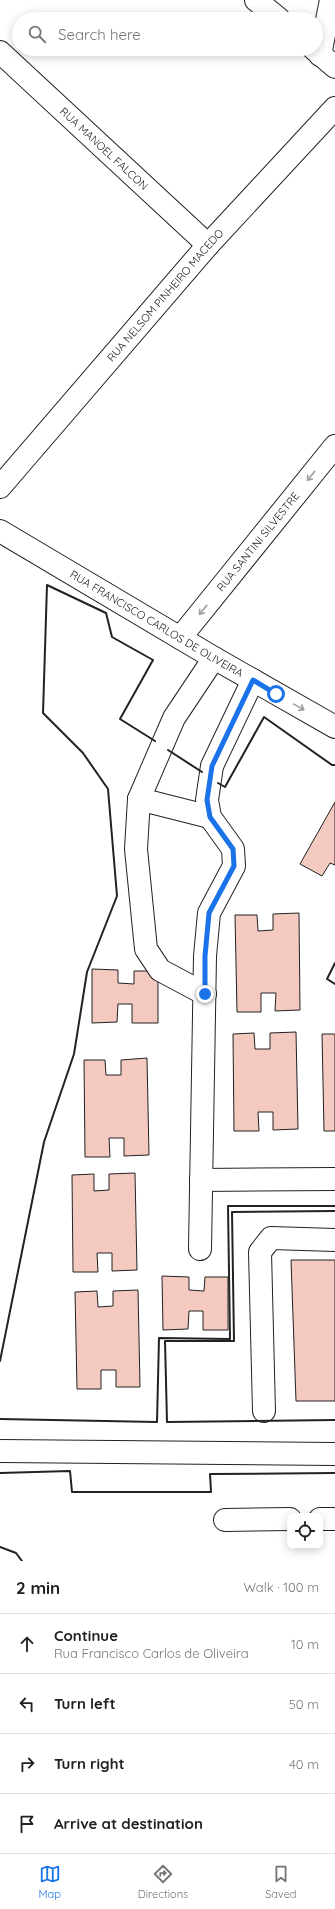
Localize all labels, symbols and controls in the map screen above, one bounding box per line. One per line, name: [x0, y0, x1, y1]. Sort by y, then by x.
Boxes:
search box: [12, 12, 323, 56]
icon: search: [26, 23, 48, 45]
text: Search here: [58, 25, 141, 44]
street label: RUA MANOEL FALCON: [57, 104, 151, 193]
street label: RUA NELSOM PINHEIRO MACEDO: [104, 226, 226, 365]
one-way arrow: [306, 470, 315, 481]
street label: RUA SANTINI SILVESTRE: [213, 489, 302, 594]
street label: RUA FRANCISCO CARLOS DE OLIVEIRA: [67, 567, 246, 680]
one-way arrow: [198, 604, 207, 615]
route start: [267, 685, 285, 703]
one-way arrow: [293, 703, 305, 711]
route end: [196, 985, 214, 1003]
map controls: [287, 1513, 323, 1549]
button: locate: [287, 1513, 323, 1549]
text: 2 min: [16, 1577, 60, 1598]
text: Walk · 100 m: [243, 1579, 319, 1595]
text: Continue: [54, 1626, 118, 1645]
icon: ahead: [16, 1633, 38, 1655]
text: 10 m: [291, 1636, 319, 1652]
text: Rua Francisco Carlos de Oliveira: [54, 1645, 249, 1661]
icon: left: [16, 1693, 38, 1715]
text: Turn left: [54, 1694, 116, 1713]
text: 50 m: [289, 1696, 319, 1712]
icon: right: [16, 1753, 38, 1775]
text: Turn right: [54, 1754, 125, 1773]
text: 40 m: [289, 1756, 319, 1772]
icon: arrive: [16, 1813, 38, 1835]
text: Arrive at destination: [54, 1814, 203, 1833]
tab: Map: [38, 1863, 61, 1901]
tab: Directions: [138, 1863, 188, 1901]
tab: Saved: [265, 1863, 297, 1901]

